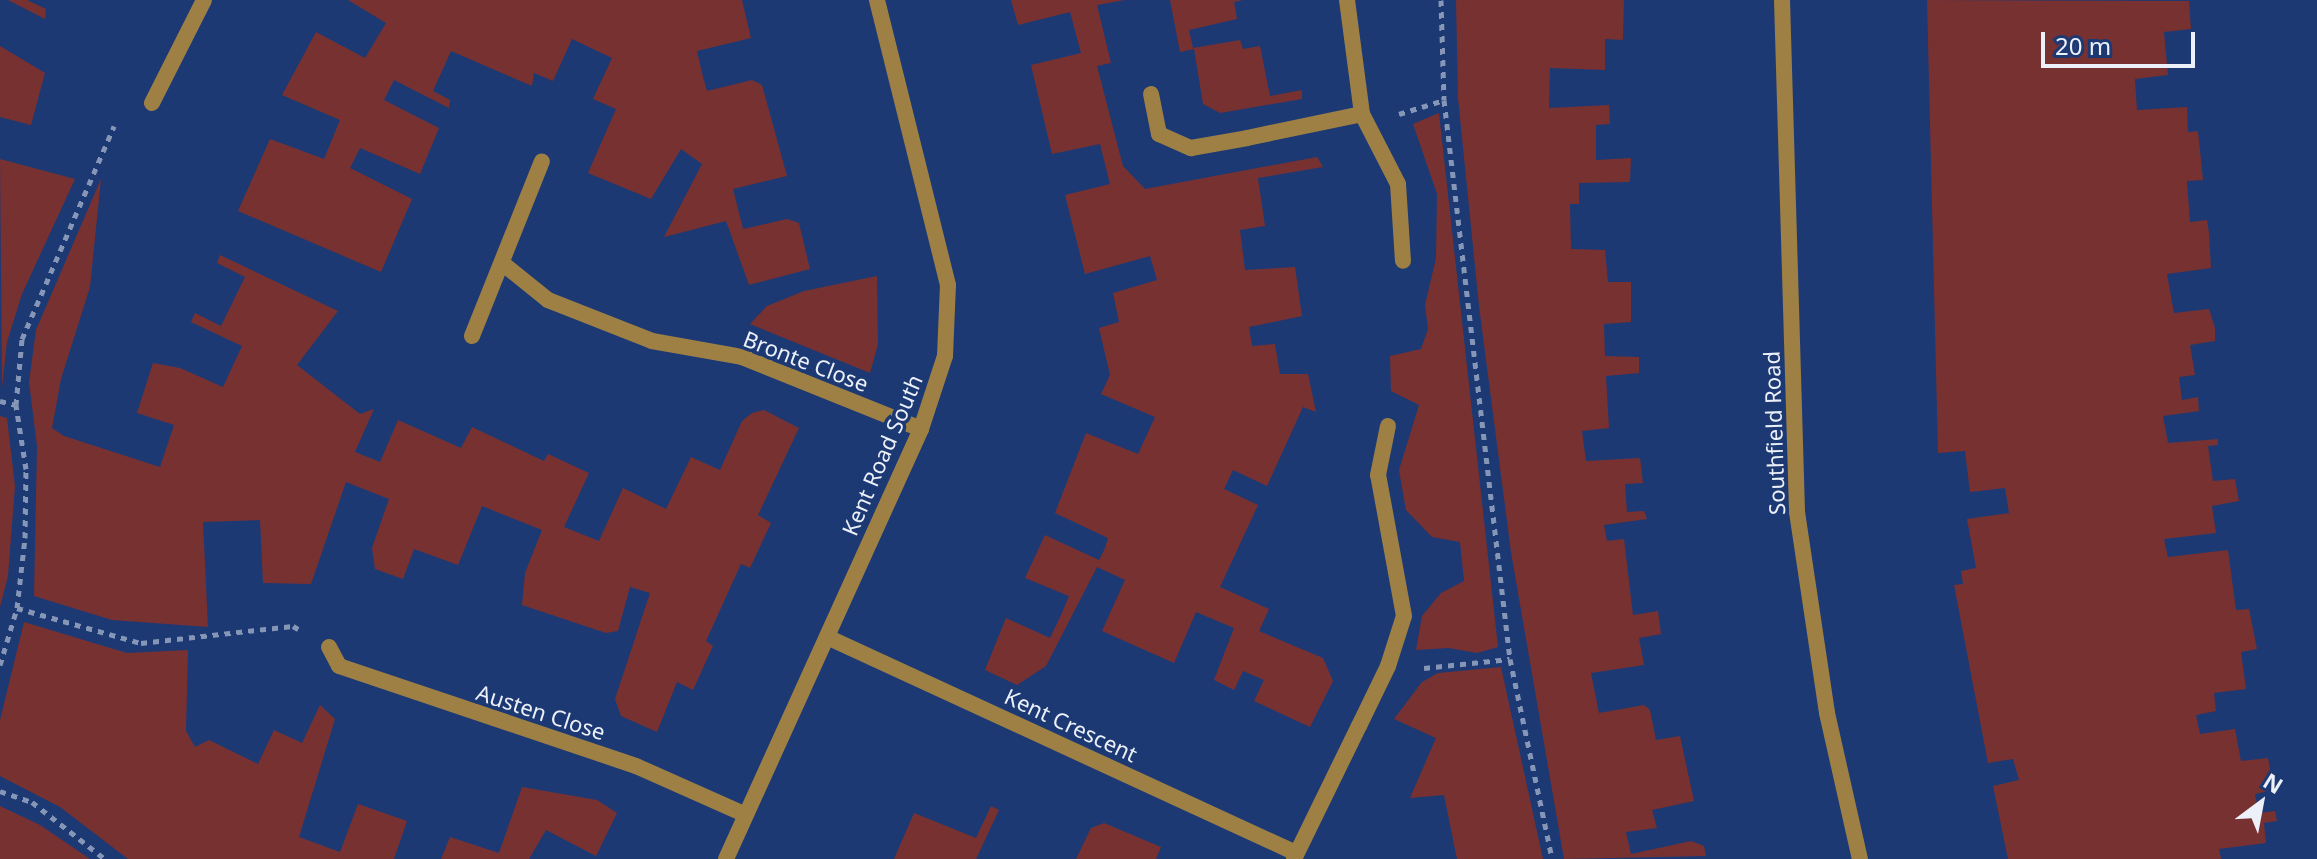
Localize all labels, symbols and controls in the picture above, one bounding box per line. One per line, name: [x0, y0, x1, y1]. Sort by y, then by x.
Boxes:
scale bar: [2045, 16, 2199, 66]
text: 20 m: [2055, 29, 2111, 62]
street label: Bronte Close: [740, 325, 872, 397]
street label: Southfield Road: [1758, 351, 1790, 515]
street label: Kent Road South: [836, 370, 928, 540]
street label: Austen Close: [473, 679, 609, 745]
street label: Kent Crescent: [1000, 683, 1142, 767]
north arrow: [2221, 763, 2301, 843]
text: N: [2258, 765, 2289, 800]

